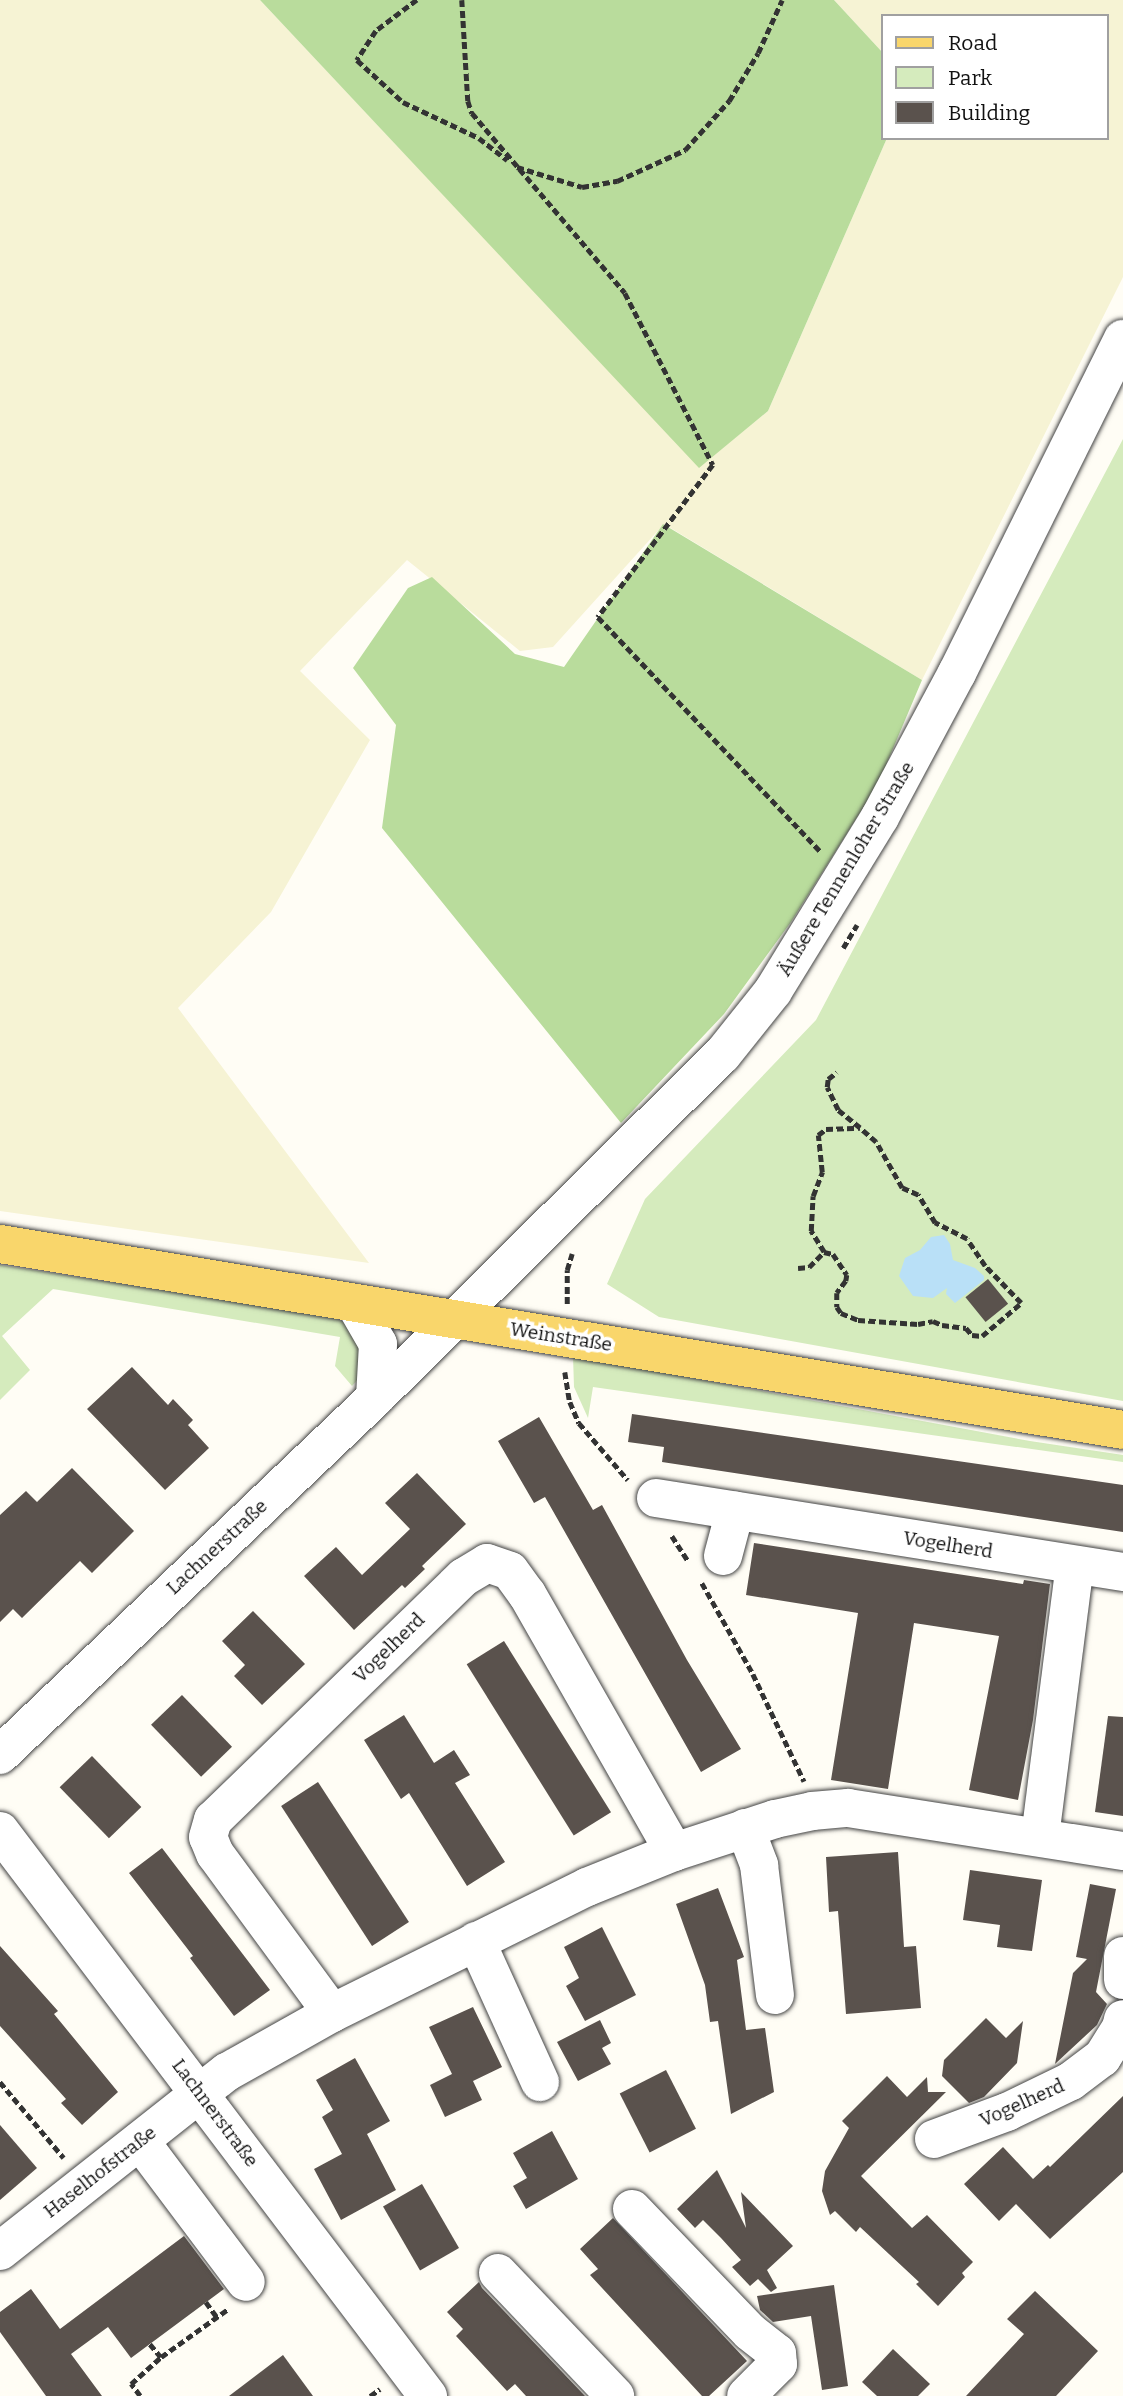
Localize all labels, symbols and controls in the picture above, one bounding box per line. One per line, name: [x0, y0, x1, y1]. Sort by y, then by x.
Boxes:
legend: [881, 14, 1109, 140]
text: Road: [948, 30, 997, 56]
text: Park: [948, 65, 992, 91]
text: Building: [948, 100, 1030, 126]
street label: Äußere Tennenloher Straße: [773, 758, 919, 980]
street label: Weinstraße: [508, 1318, 614, 1356]
street label: Lachnerstraße: [162, 1495, 272, 1599]
street label: Vogelherd: [902, 1527, 994, 1563]
street label: Vogelherd: [349, 1608, 429, 1688]
street label: Lachnerstraße: [167, 2055, 263, 2171]
street label: Vogelherd: [976, 2074, 1068, 2132]
street label: Haselhofstraße: [39, 2121, 161, 2223]

